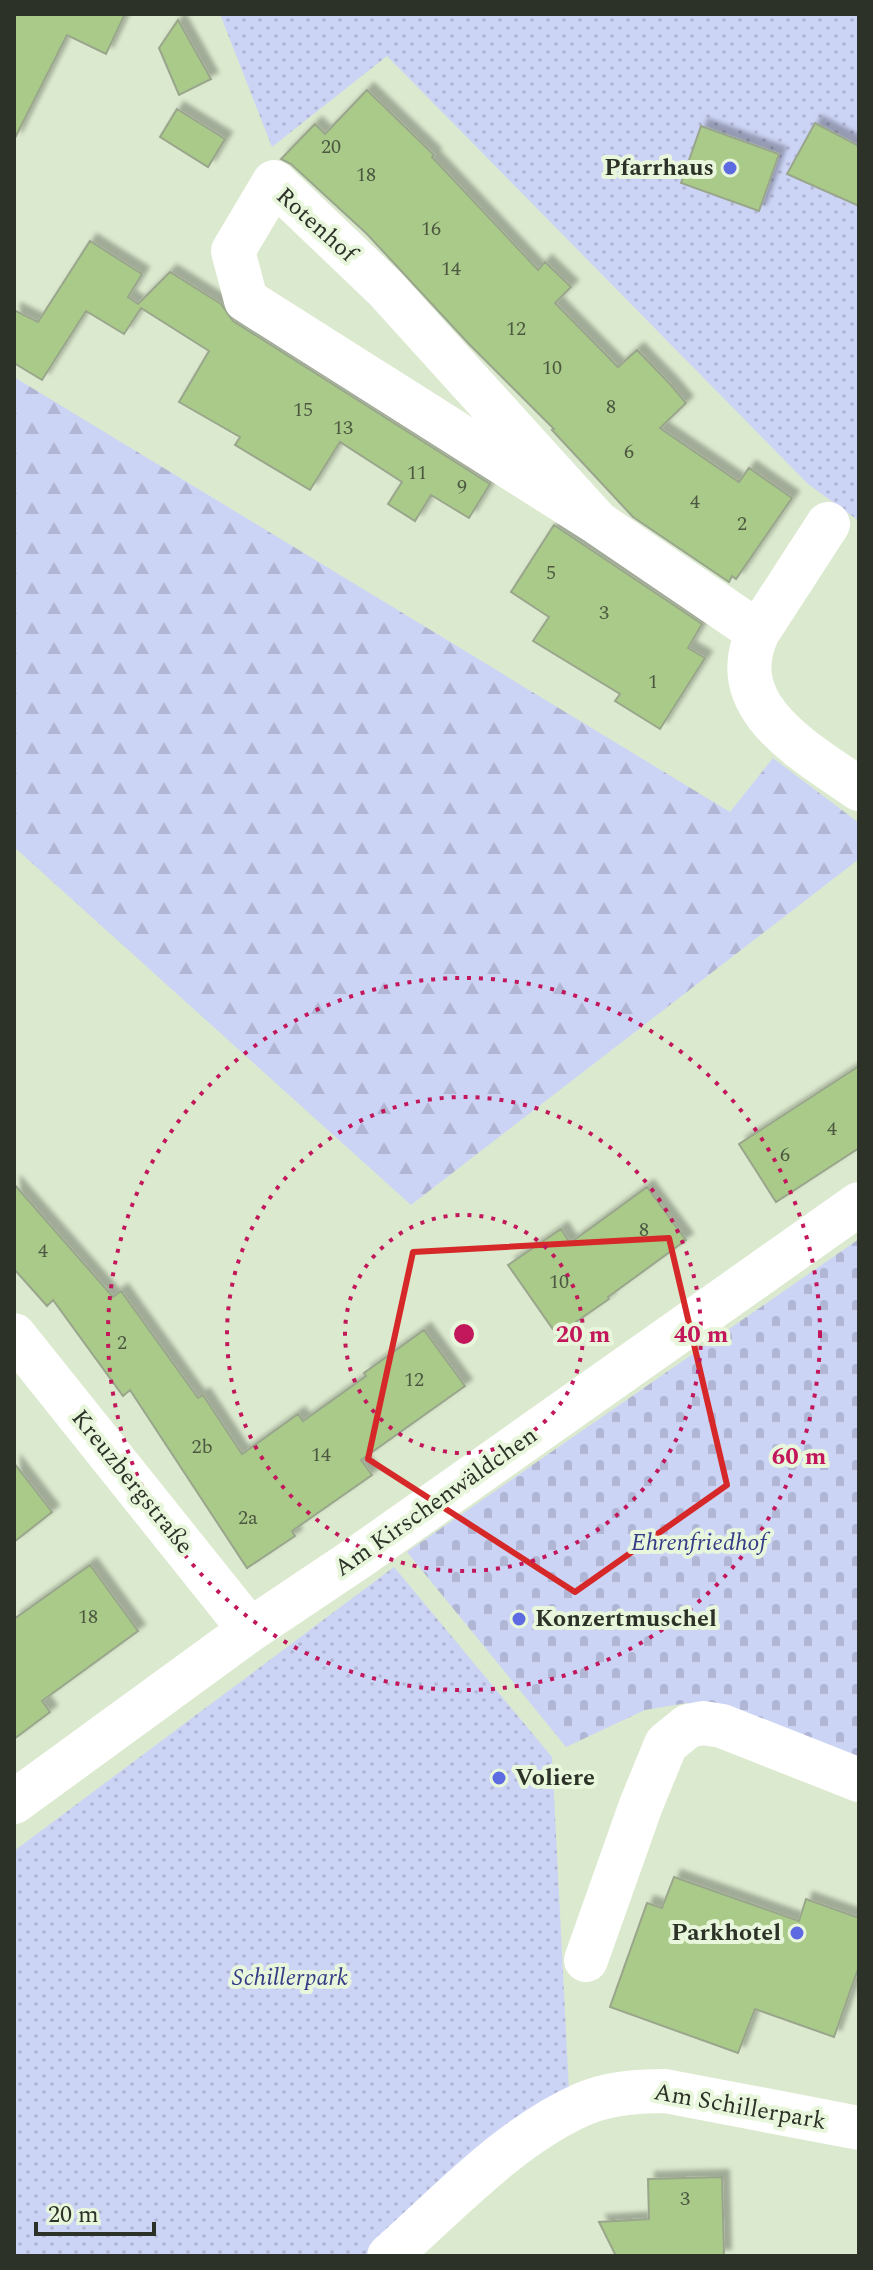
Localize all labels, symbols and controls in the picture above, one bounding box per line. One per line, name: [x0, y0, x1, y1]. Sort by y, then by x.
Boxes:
house number: 20: [321, 132, 341, 162]
place label: Pfarrhaus: [604, 150, 714, 186]
marker: Pfarrhaus: [721, 159, 739, 177]
house number: 18: [356, 160, 376, 190]
street label: Rotenhof: [268, 179, 366, 272]
house number: 16: [421, 214, 441, 244]
house number: 14: [441, 254, 461, 284]
house number: 12: [506, 314, 526, 344]
house number: 10: [542, 353, 562, 383]
house number: 8: [606, 392, 616, 422]
house number: 15: [293, 395, 313, 425]
house number: 13: [333, 413, 353, 443]
house number: 6: [624, 437, 634, 467]
house number: 11: [407, 458, 427, 488]
house number: 9: [457, 472, 467, 502]
house number: 4: [690, 487, 700, 517]
house number: 2: [737, 509, 747, 539]
house number: 5: [546, 558, 556, 588]
house number: 3: [599, 598, 609, 628]
house number: 1: [648, 667, 658, 697]
house number: 4: [827, 1114, 837, 1144]
house number: 6: [780, 1140, 790, 1170]
house number: 8: [639, 1215, 649, 1245]
house number: 4: [38, 1236, 48, 1266]
house number: 10: [549, 1267, 569, 1297]
text: 20 m: [556, 1317, 611, 1353]
text: 40 m: [674, 1317, 729, 1353]
centre of rings: [450, 1320, 478, 1348]
house number: 2: [117, 1328, 127, 1358]
house number: 12: [404, 1365, 424, 1395]
street label: Kreuzbergstraße: [62, 1402, 202, 1562]
street label: Am Kirschenwäldchen: [327, 1418, 545, 1586]
house number: 2b: [191, 1432, 213, 1462]
text: 60 m: [772, 1439, 827, 1475]
house number: 14: [311, 1440, 331, 1470]
house number: 2a: [238, 1503, 258, 1533]
park label: Ehrenfriedhof: [631, 1525, 771, 1561]
place label: Konzertmuschel: [535, 1601, 717, 1637]
house number: 18: [78, 1602, 98, 1632]
marker: Konzertmuschel: [510, 1610, 528, 1628]
place label: Voliere: [515, 1760, 595, 1796]
marker: Voliere: [490, 1769, 508, 1787]
place label: Parkhotel: [671, 1915, 781, 1951]
marker: Parkhotel: [788, 1924, 806, 1942]
park label: Schillerpark: [232, 1960, 348, 1996]
street label: Am Schillerpark: [651, 2074, 829, 2140]
house number: 3: [680, 2184, 690, 2214]
scale bar: [36, 2186, 154, 2236]
text: 20 m: [48, 2197, 99, 2233]

